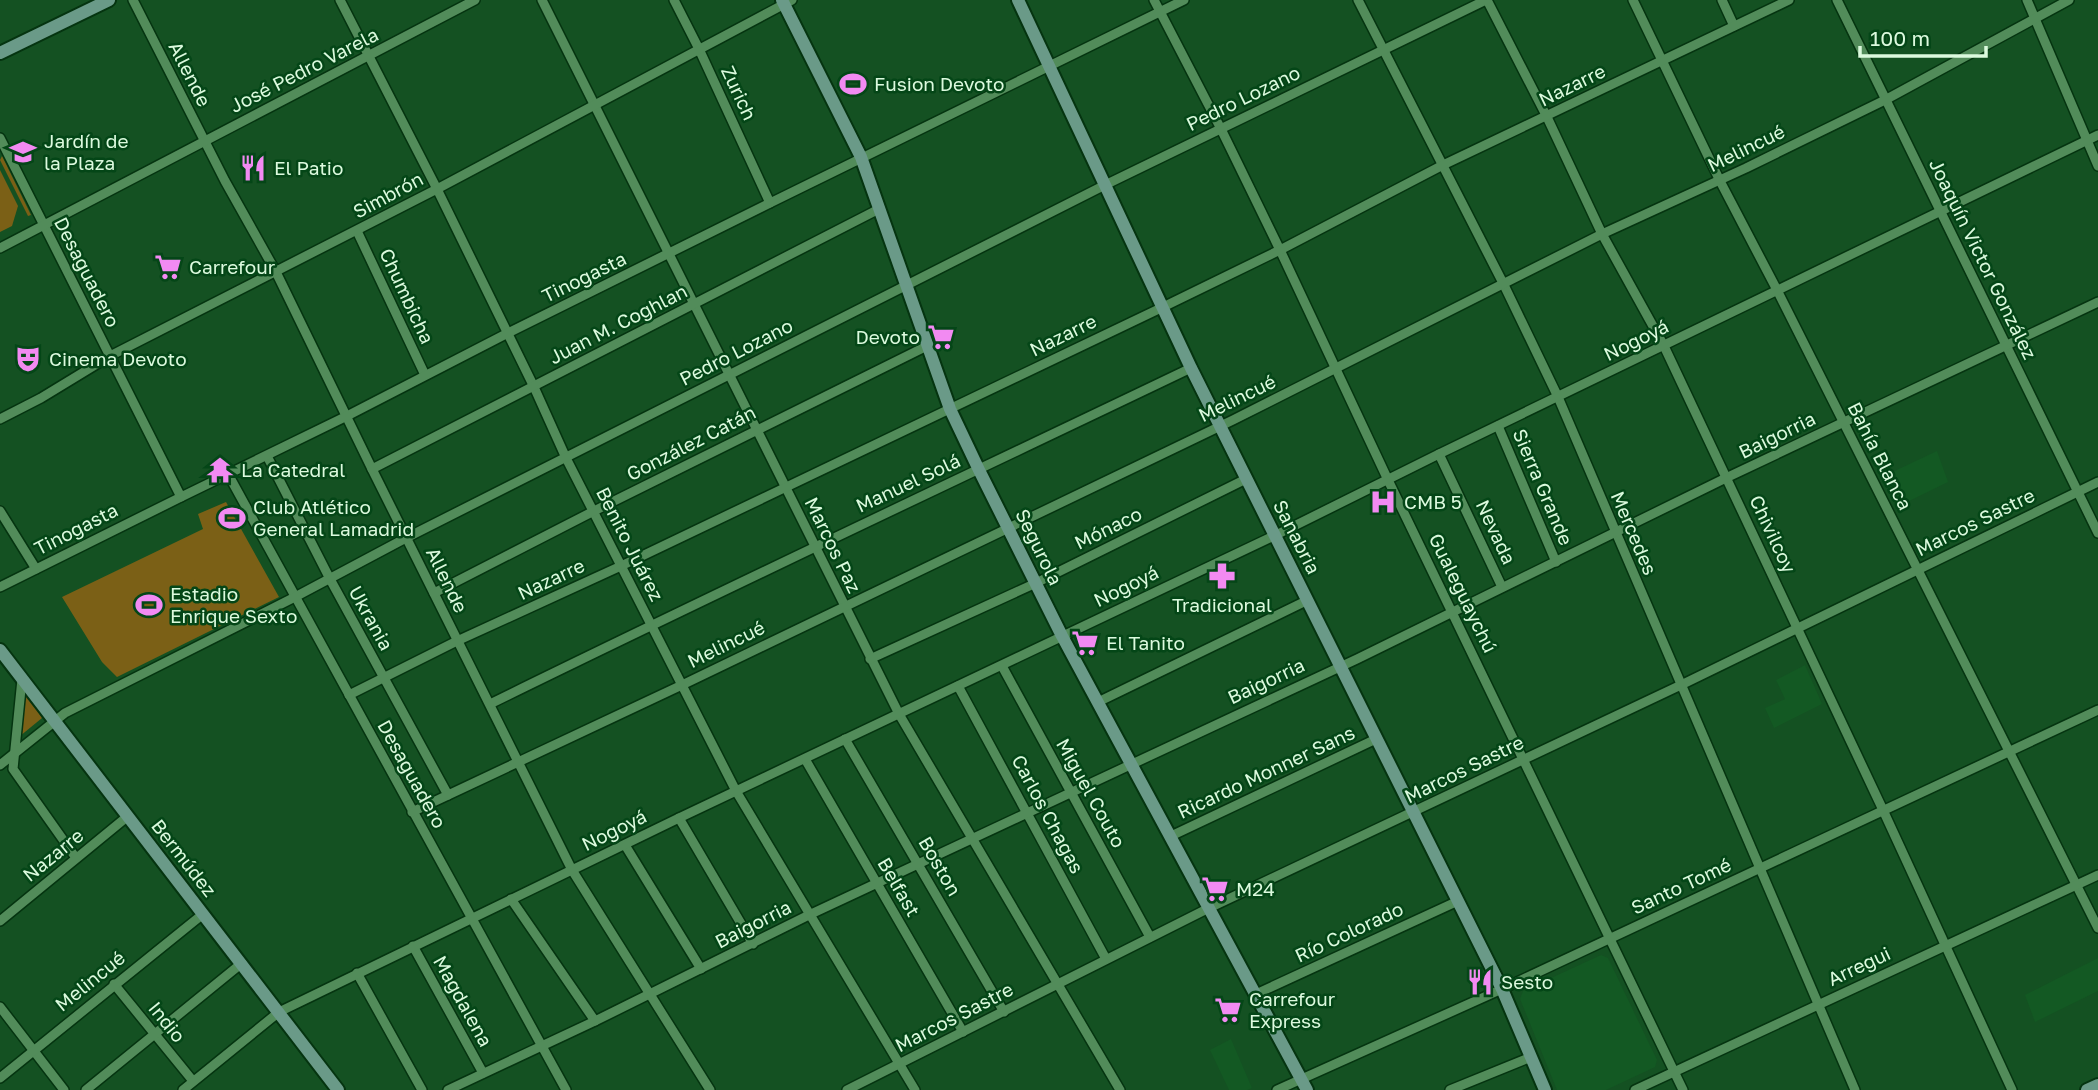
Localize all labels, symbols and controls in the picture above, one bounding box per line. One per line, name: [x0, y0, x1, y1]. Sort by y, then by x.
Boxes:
scale bar: [1860, 14, 1986, 58]
street label: José Pedro Varela: [226, 22, 382, 117]
text: 100 m: [1870, 25, 1930, 51]
street label: Allende: [164, 37, 217, 110]
street label: Nazarre: [1535, 59, 1609, 111]
street label: Pedro Lozano: [1182, 60, 1303, 135]
street label: Zurich: [717, 62, 762, 124]
sports icon: Fusion Devoto: [838, 69, 868, 99]
place label: Fusion Devoto: [874, 72, 1004, 95]
street label: Melincué: [1703, 119, 1788, 176]
place label: Jardín de la Plaza: [44, 129, 128, 174]
school or university icon: Jardín de la Plaza: [8, 137, 38, 167]
restaurant icon: El Patio: [238, 153, 268, 183]
street label: Joaquín Victor González: [1925, 155, 2042, 363]
place label: El Patio: [274, 156, 343, 179]
street label: Simbrón: [349, 167, 427, 223]
street label: Desaguadero: [50, 213, 125, 331]
street label: Chumbicha: [375, 244, 440, 347]
street label: Tinogasta: [538, 246, 630, 307]
supermarket icon: Carrefour: [153, 252, 183, 282]
place label: Carrefour: [189, 255, 276, 278]
street label: Juan M. Coghlan: [545, 279, 691, 368]
street label: Nazarre: [1026, 309, 1100, 361]
street label: Pedro Lozano: [675, 313, 796, 390]
street label: Nogoyá: [1600, 314, 1672, 365]
supermarket icon: Devoto: [926, 322, 956, 352]
place label: Devoto: [855, 325, 920, 348]
theatre icon: Cinema Devoto: [13, 344, 43, 374]
place label: Cinema Devoto: [49, 347, 187, 370]
street label: Melincué: [1194, 369, 1279, 426]
street label: Bahía Blanca: [1843, 398, 1917, 514]
street label: González Catán: [622, 400, 759, 485]
street label: Baigorria: [1735, 406, 1819, 463]
street label: Sierra Grande: [1509, 425, 1578, 548]
street label: Manuel Solá: [852, 448, 964, 517]
temple icon: La Catedral: [205, 455, 235, 485]
place label: La Catedral: [241, 458, 345, 481]
street label: Benito Juárez: [592, 483, 669, 605]
street label: Marcos Sastre: [1911, 483, 2038, 560]
hospital icon: CMB 5: [1368, 487, 1398, 517]
street label: Mercedes: [1607, 487, 1662, 578]
place label: CMB 5: [1404, 490, 1462, 513]
street label: Chivilcoy: [1745, 491, 1802, 577]
street label: Marcos Paz: [800, 493, 866, 596]
place label: Club Atlético General Lamadrid: [253, 495, 414, 540]
street label: Sanabria: [1269, 496, 1326, 578]
street label: Nevada: [1472, 496, 1521, 568]
street label: Tinogasta: [30, 498, 121, 559]
street label: Mónaco: [1070, 501, 1145, 554]
sports icon: Club Atlético General Lamadrid: [217, 503, 247, 533]
street label: Segurola: [1011, 505, 1068, 589]
street label: Gualeguaychú: [1425, 529, 1502, 656]
street label: Allende: [422, 543, 473, 616]
street label: Nazarre: [514, 553, 588, 604]
street label: Nogoyá: [1090, 560, 1162, 611]
pharmacy icon: Tradicional: [1207, 561, 1237, 591]
place label: Estadio Enrique Sexto: [170, 582, 297, 627]
street label: Ukrania: [344, 582, 398, 654]
sports icon: Estadio Enrique Sexto: [134, 590, 164, 620]
place label: Tradicional: [1172, 593, 1272, 616]
street label: Melincué: [683, 615, 768, 672]
supermarket icon: El Tanito: [1070, 628, 1100, 658]
place label: El Tanito: [1106, 631, 1185, 654]
street label: Baigorria: [1224, 653, 1308, 708]
street label: Desaguadero: [373, 716, 452, 832]
street label: Ricardo Monner Sans: [1173, 720, 1358, 823]
street label: Marcos Sastre: [1400, 730, 1527, 807]
street label: Miguel Couto: [1052, 734, 1131, 851]
street label: Carlos Chagas: [1008, 751, 1089, 877]
street label: Nogoyá: [578, 804, 650, 855]
street label: Bermúdez: [147, 814, 222, 901]
street label: Nazarre: [18, 823, 88, 886]
street label: Boston: [914, 832, 967, 900]
street label: Santo Tomé: [1627, 852, 1734, 919]
street label: Belfast: [873, 853, 925, 920]
supermarket icon: M24: [1200, 874, 1230, 904]
place label: M24: [1236, 877, 1275, 900]
street label: Baigorria: [711, 895, 795, 952]
street label: Río Colorado: [1291, 896, 1407, 967]
street label: Arregui: [1824, 941, 1894, 990]
street label: Melincué: [50, 946, 129, 1016]
street label: Magdalena: [429, 951, 498, 1050]
restaurant icon: Sesto: [1465, 967, 1495, 997]
place label: Sesto: [1501, 970, 1553, 993]
street label: Marcos Sastre: [891, 977, 1017, 1056]
place label: Carrefour Express: [1249, 987, 1336, 1032]
supermarket icon: Carrefour Express: [1213, 995, 1243, 1025]
street label: Indio: [144, 997, 191, 1047]

